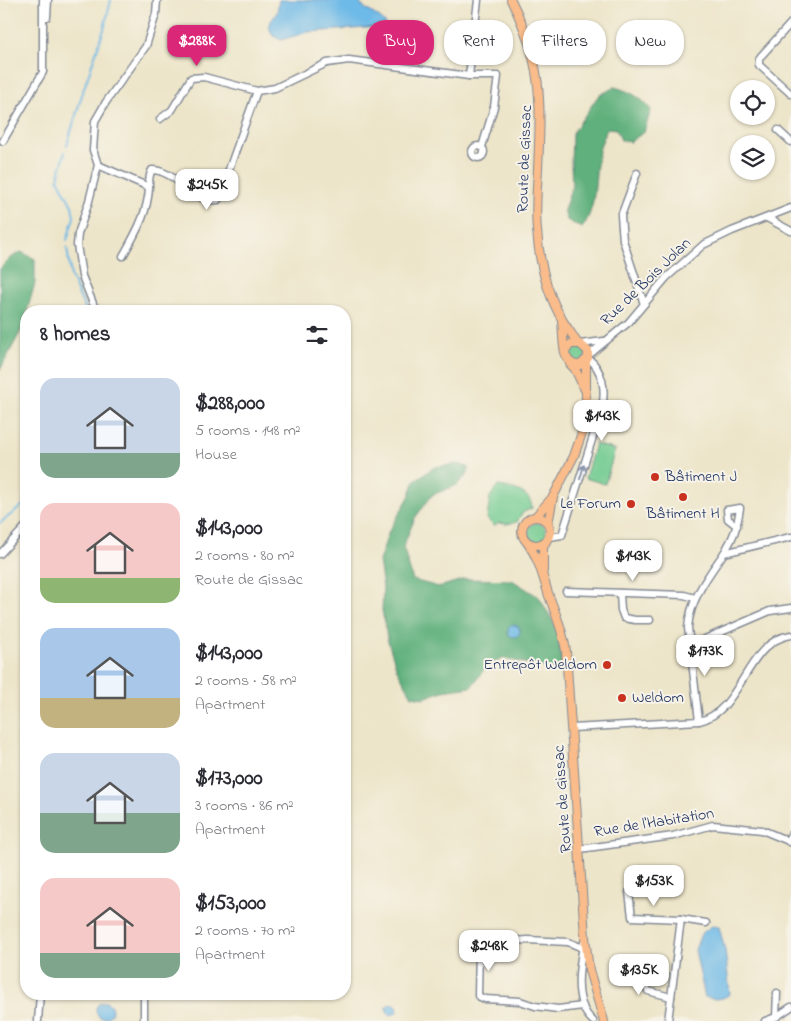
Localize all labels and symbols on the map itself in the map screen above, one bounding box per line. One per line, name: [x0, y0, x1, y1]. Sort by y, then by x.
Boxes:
pin: $288K: [162, 24, 232, 67]
street label: Route de Gissac: [511, 104, 539, 213]
pin: $245K: [172, 168, 242, 211]
street label: Rue de Bois Jolan: [595, 232, 697, 332]
pin: $143K: [567, 400, 637, 442]
one-way arrow: [578, 465, 588, 481]
place label: Bâtiment J: [664, 465, 737, 489]
marker: Bâtiment J: [649, 471, 661, 483]
marker: Bâtiment H: [677, 491, 689, 503]
place label: Le Forum: [560, 492, 621, 516]
marker: Le Forum: [625, 498, 637, 510]
place label: Bâtiment H: [645, 502, 720, 526]
pin: $143K: [598, 540, 668, 582]
pin: $173K: [670, 634, 740, 677]
place label: Entrepôt Weldom: [484, 653, 597, 677]
marker: Entrepôt Weldom: [601, 659, 613, 671]
place label: Weldom: [632, 686, 684, 710]
marker: Weldom: [616, 692, 628, 704]
street label: Route de Gissac: [547, 743, 579, 854]
street label: Rue de l'Habitation: [592, 802, 716, 844]
pin: $153K: [619, 864, 689, 907]
pin: $248K: [454, 930, 524, 972]
pin: $135K: [604, 954, 674, 996]

